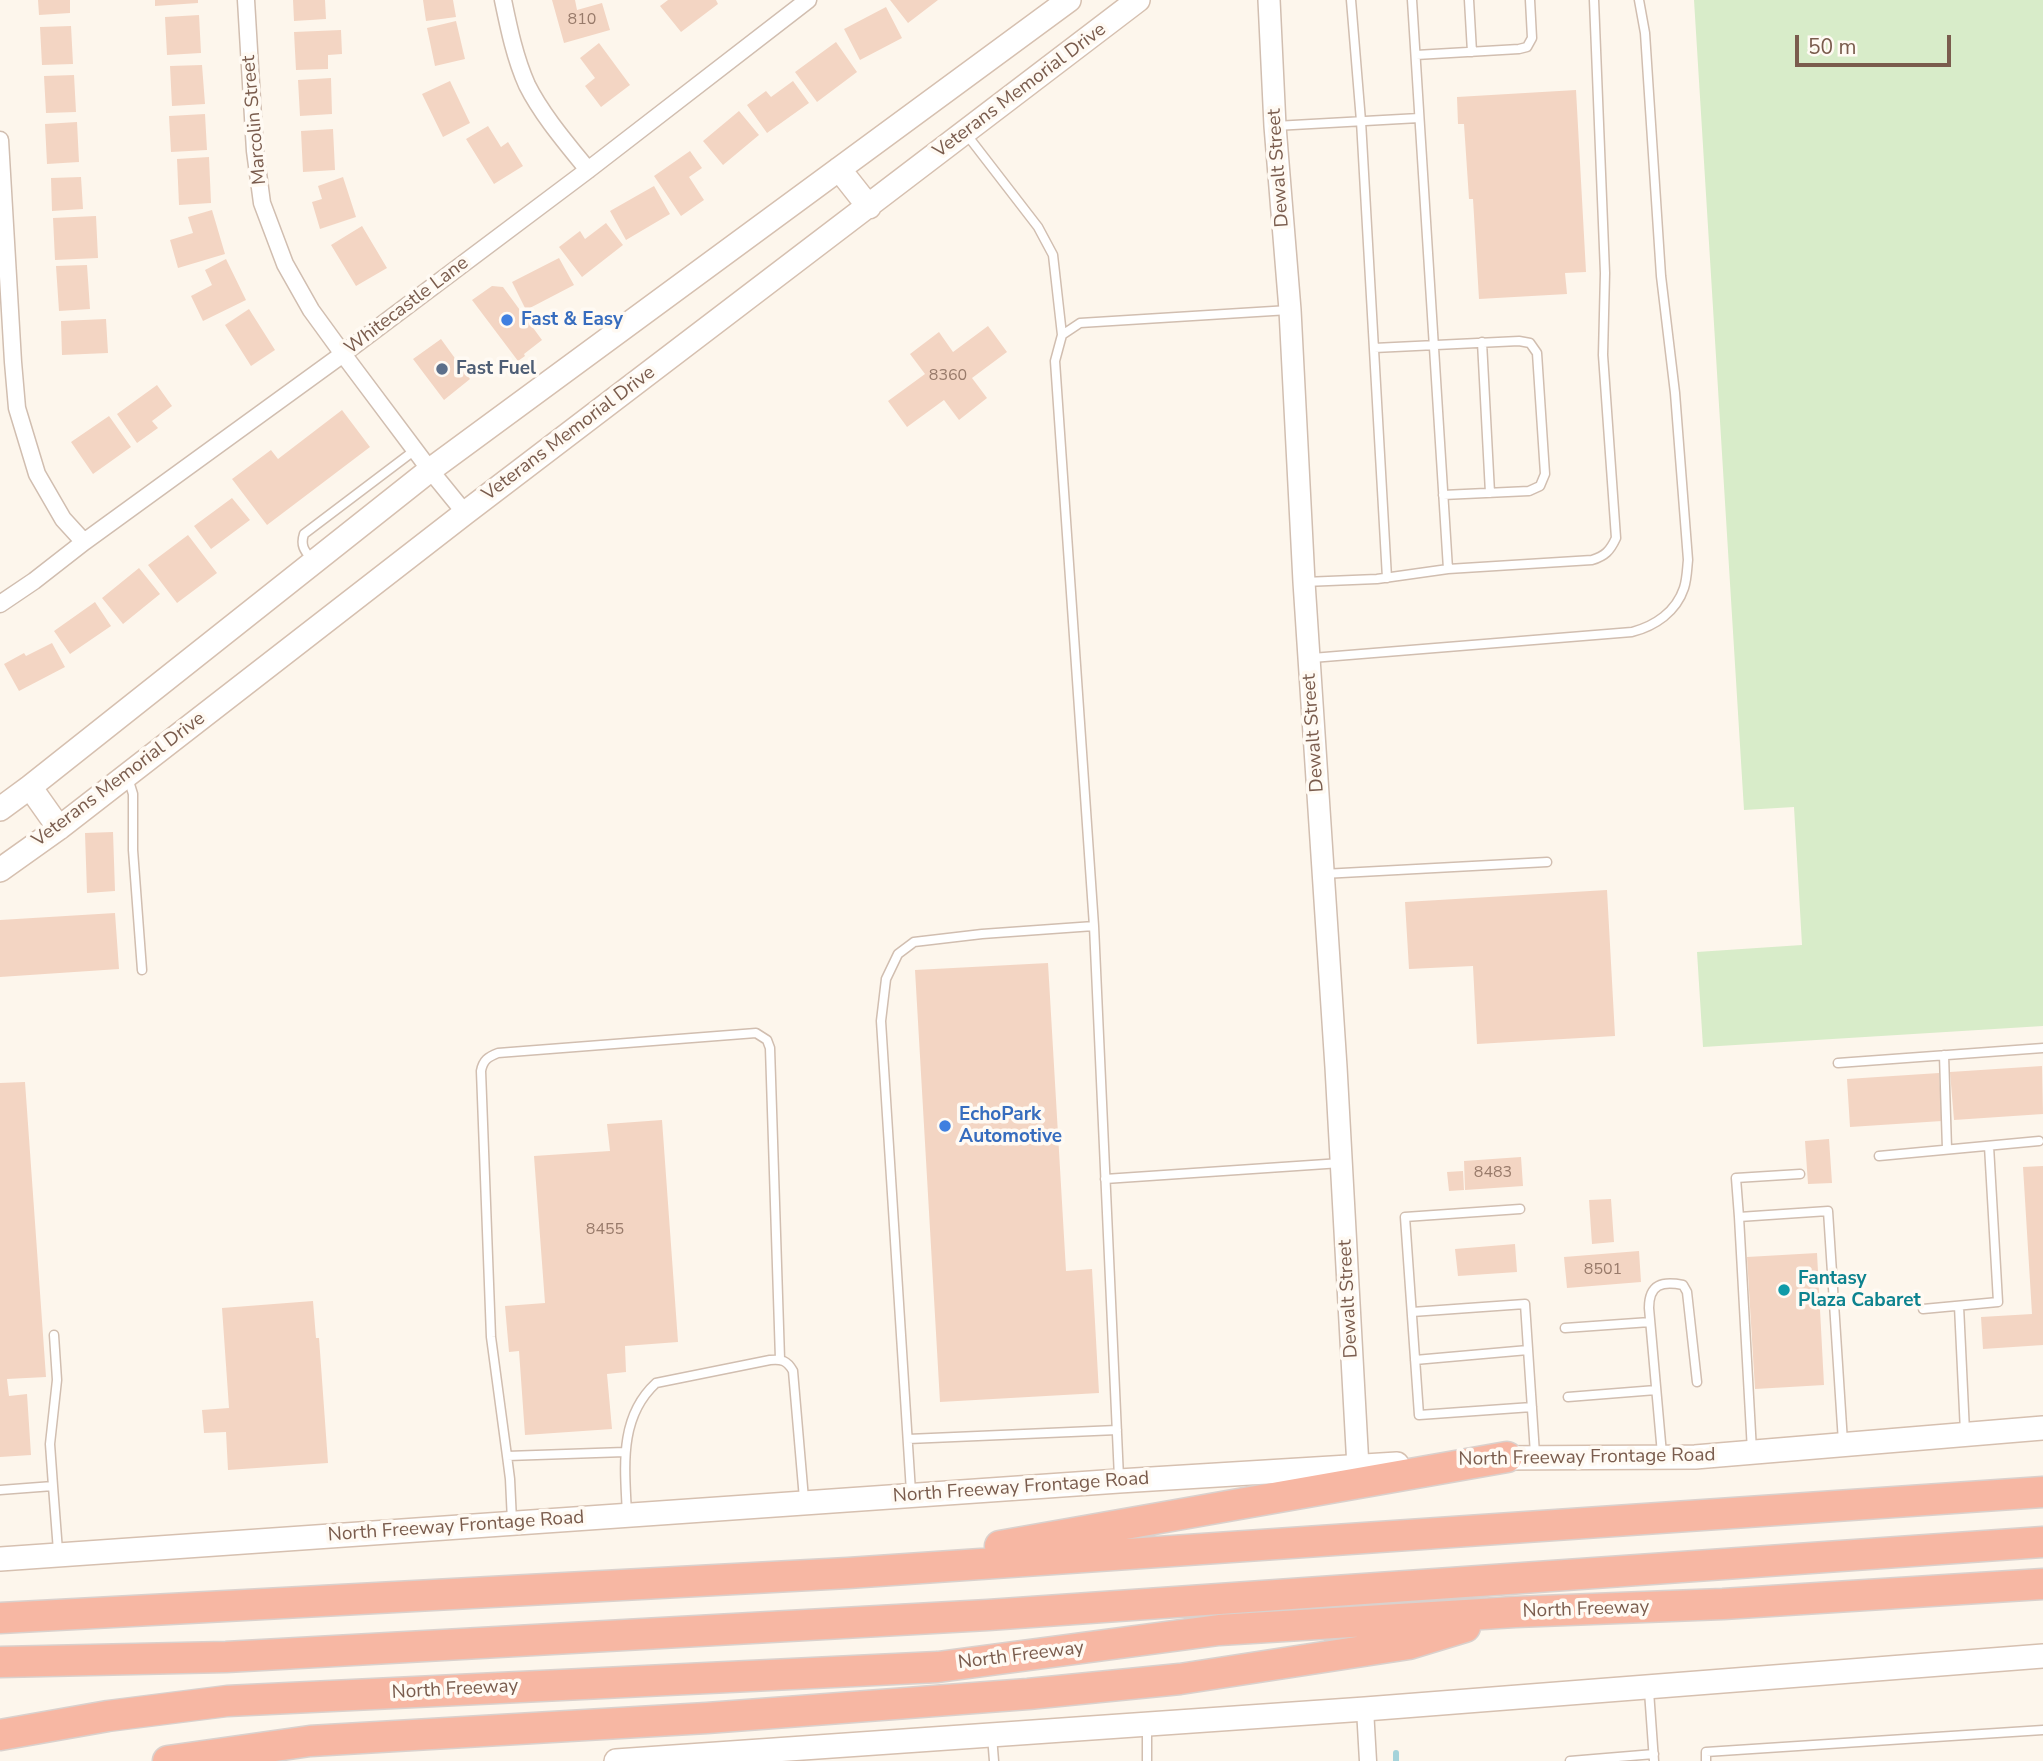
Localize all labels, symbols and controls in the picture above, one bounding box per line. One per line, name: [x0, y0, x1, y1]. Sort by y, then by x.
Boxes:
house number: 810: [568, 10, 596, 30]
street label: Veterans Memorial Drive: [929, 19, 1111, 163]
scale bar: [1798, 21, 1954, 65]
text: 50 m: [1808, 33, 1857, 61]
street label: Marcolin Street: [238, 54, 272, 186]
street label: Dewalt Street: [1263, 108, 1295, 228]
street label: Whitecastle Lane: [341, 252, 473, 360]
place label: Fast & Easy: [521, 309, 623, 331]
marker: Fast & Easy: [499, 312, 515, 328]
place label: Fast Fuel: [456, 358, 536, 380]
marker: Fast Fuel: [434, 361, 450, 377]
street label: Veterans Memorial Drive: [478, 362, 660, 506]
house number: 8360: [929, 366, 967, 386]
street label: Dewalt Street: [1298, 673, 1330, 793]
street label: Veterans Memorial Drive: [28, 708, 210, 852]
place label: EchoPark Automotive: [959, 1104, 1062, 1148]
marker: EchoPark Automotive: [937, 1118, 953, 1134]
house number: 8483: [1474, 1163, 1512, 1183]
house number: 8455: [586, 1220, 624, 1240]
street label: Dewalt Street: [1335, 1239, 1363, 1359]
house number: 8501: [1584, 1260, 1622, 1280]
place label: Fantasy Plaza Cabaret: [1798, 1268, 1921, 1312]
marker: Fantasy Plaza Cabaret: [1776, 1282, 1792, 1298]
street label: North Freeway Frontage Road: [1458, 1444, 1716, 1472]
street label: North Freeway Frontage Road: [892, 1468, 1150, 1508]
street label: North Freeway Frontage Road: [327, 1507, 585, 1547]
street label: North Freeway: [1522, 1596, 1650, 1624]
street label: North Freeway: [957, 1637, 1085, 1675]
street label: North Freeway: [391, 1675, 519, 1705]

